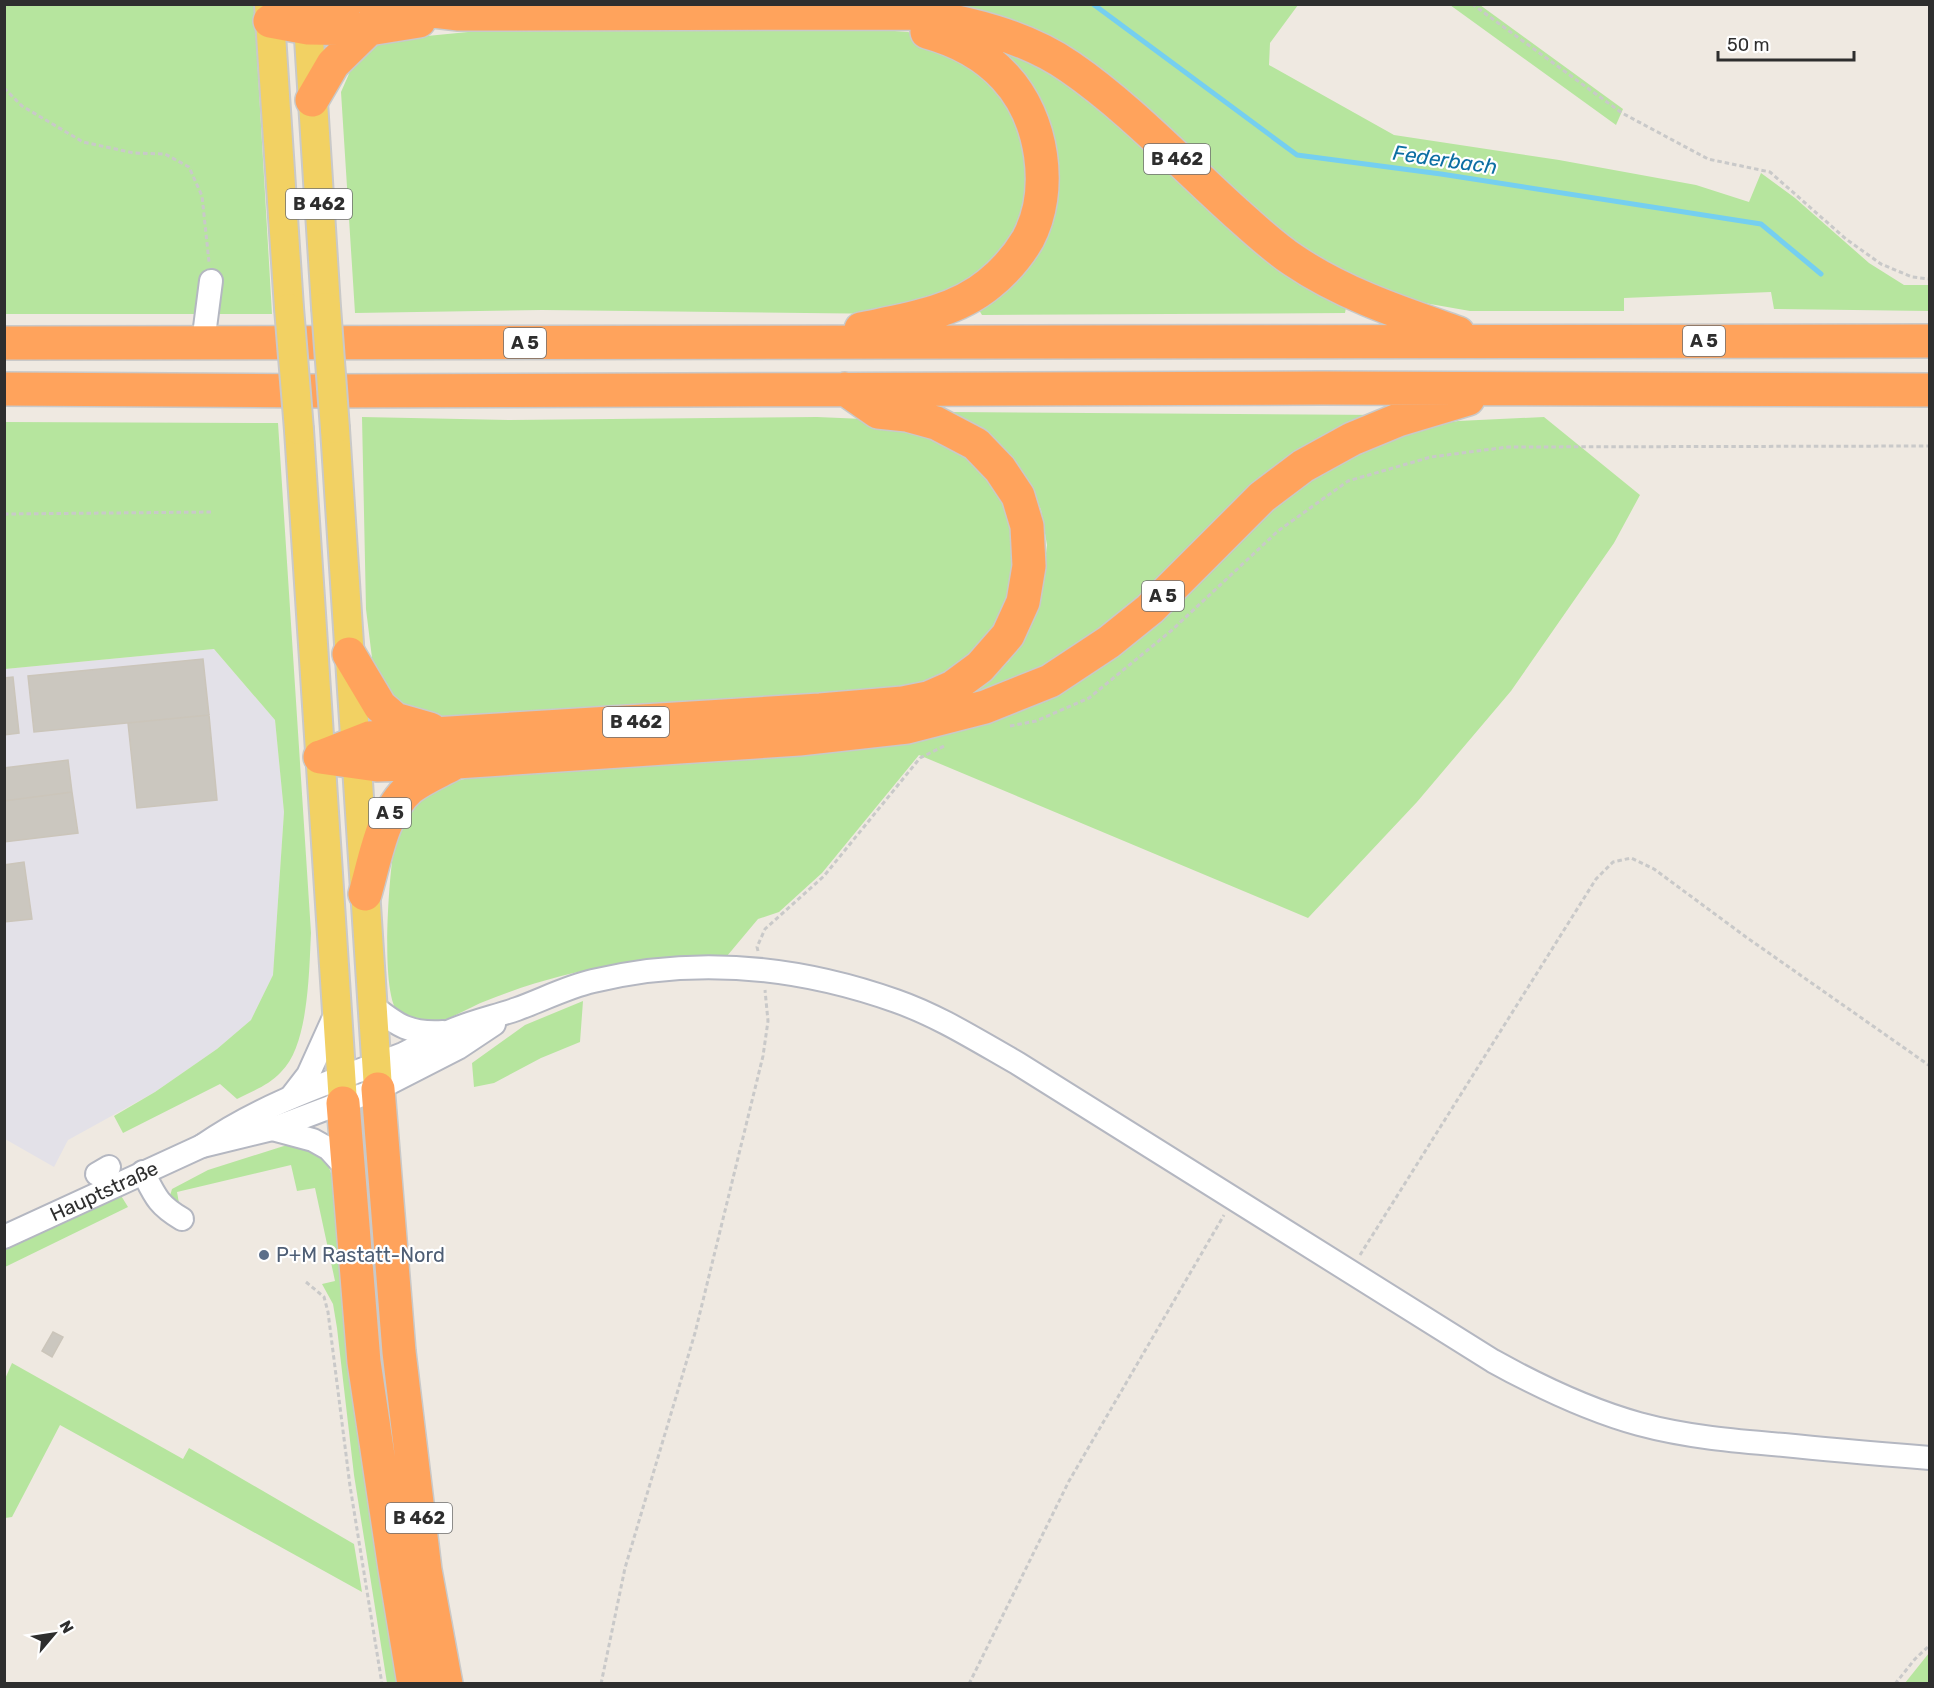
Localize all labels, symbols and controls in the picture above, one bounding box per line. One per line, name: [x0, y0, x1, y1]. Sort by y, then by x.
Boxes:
scale bar: [1718, 24, 1854, 62]
text: 50 m: [1727, 34, 1770, 56]
water label: Federbach: [1391, 140, 1499, 179]
road number: B 462: [1144, 144, 1210, 174]
road number: B 462: [286, 189, 352, 219]
road number: A 5: [1683, 326, 1725, 356]
road number: A 5: [504, 328, 546, 358]
road number: A 5: [1142, 581, 1184, 611]
road number: B 462: [603, 707, 669, 737]
road number: A 5: [369, 798, 411, 828]
street label: Hauptstraße: [46, 1156, 162, 1226]
place label: P+M Rastatt-Nord: [276, 1243, 445, 1267]
marker: P+M Rastatt-Nord: [257, 1248, 271, 1262]
road number: B 462: [386, 1503, 452, 1533]
north arrow: [24, 1604, 84, 1664]
text: N: [56, 1617, 78, 1637]

